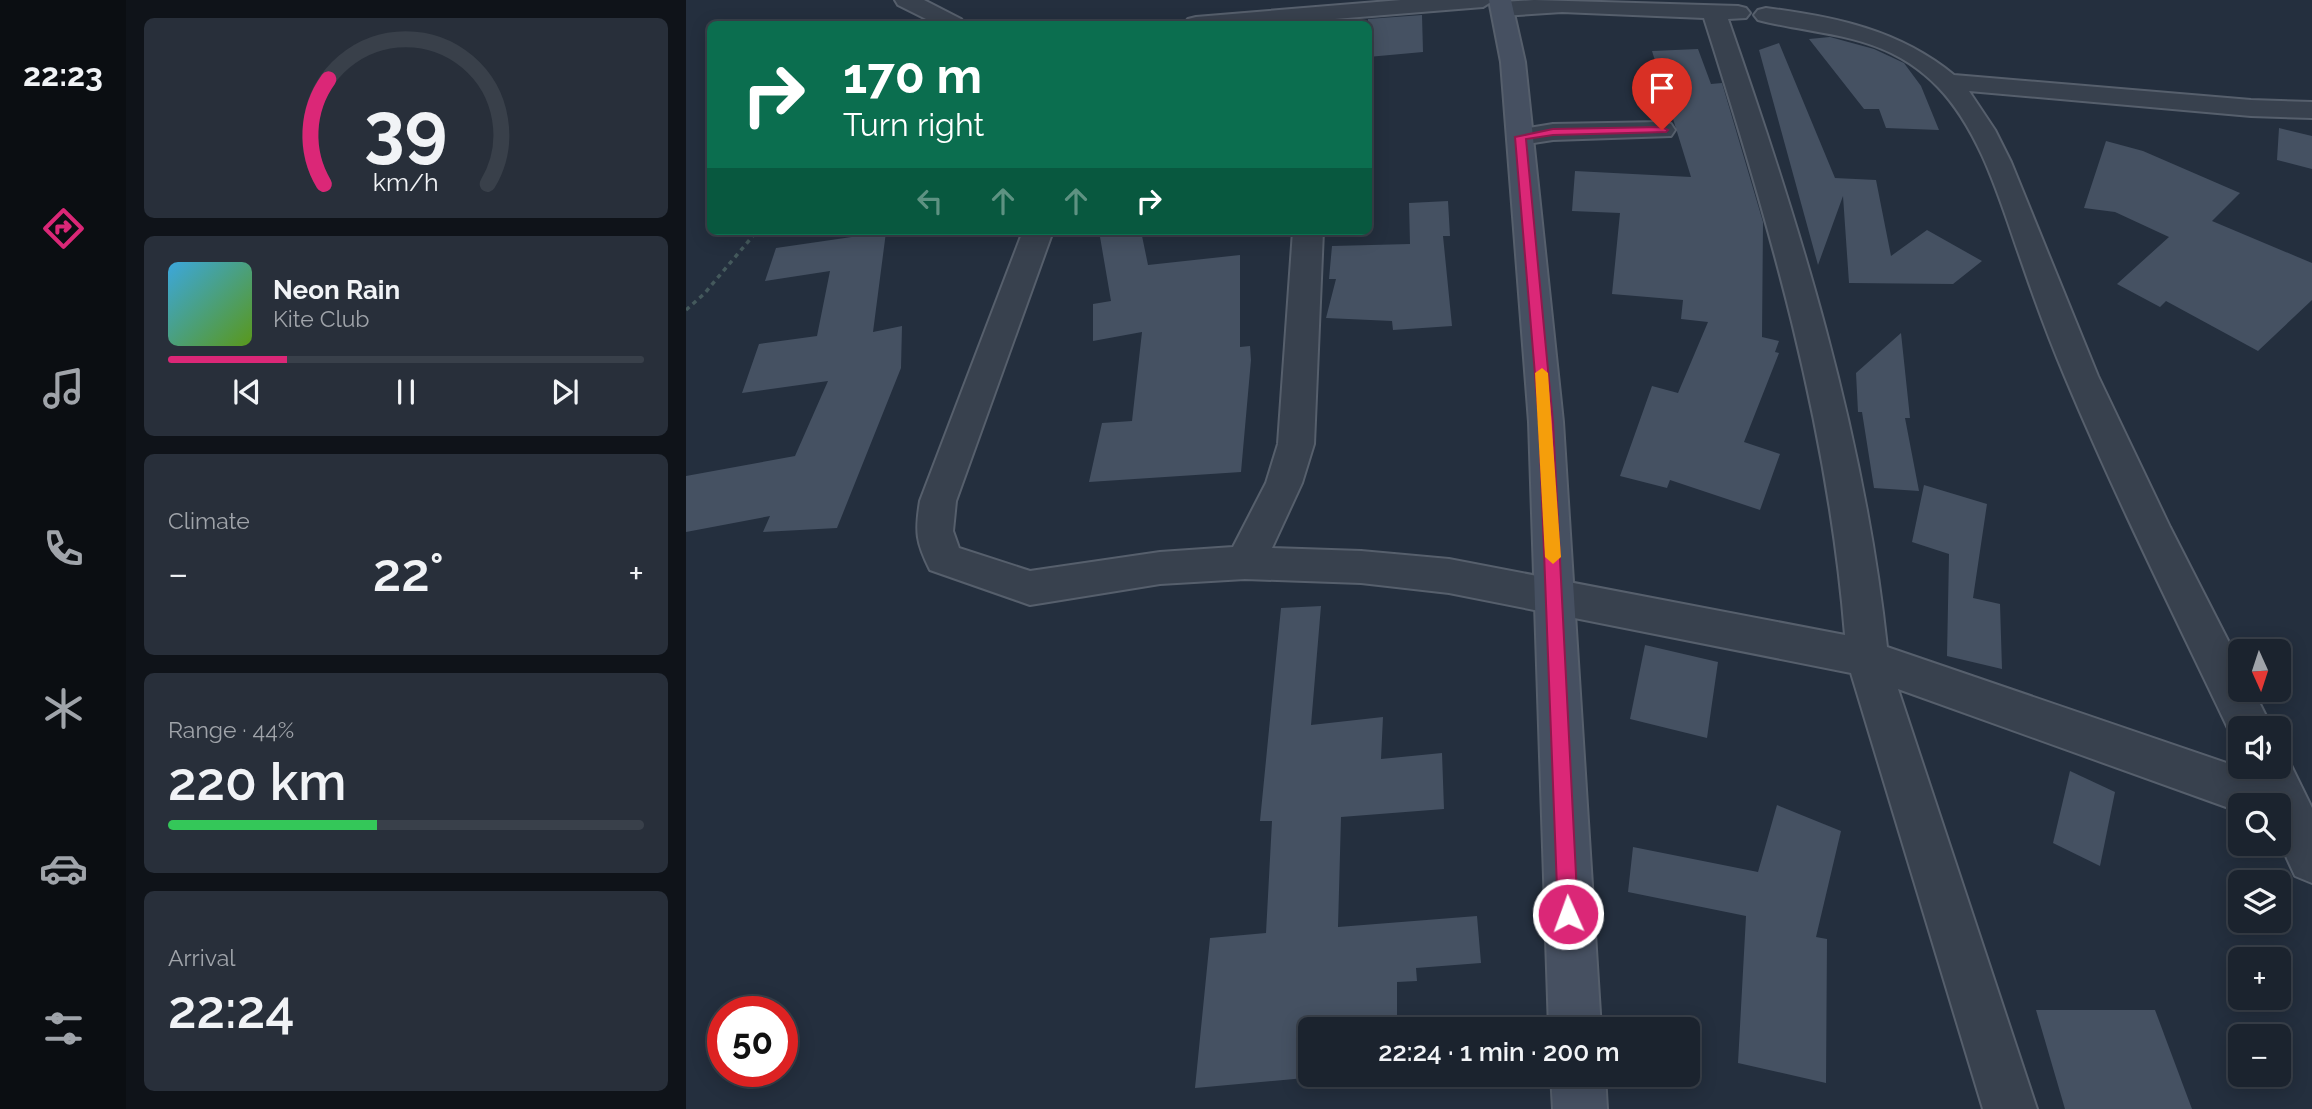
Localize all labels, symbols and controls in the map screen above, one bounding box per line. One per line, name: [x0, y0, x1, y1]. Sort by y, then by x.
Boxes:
text: 170 m: [843, 47, 982, 104]
icon: right: [728, 49, 819, 140]
text: 22:23: [23, 56, 103, 93]
pin: [1632, 58, 1692, 130]
icon: arrive: [1643, 69, 1681, 107]
text: 39: [364, 86, 448, 171]
text: Turn right: [843, 106, 984, 143]
text: km/h: [373, 167, 439, 197]
icon: left: [911, 182, 949, 220]
icon: ahead: [984, 182, 1022, 220]
icon: ahead: [1057, 182, 1095, 220]
icon: right: [1130, 182, 1168, 220]
icon: directions: [39, 204, 88, 253]
text: Neon Rain: [273, 275, 400, 305]
text: Kite Club: [273, 305, 370, 332]
icon: music: [39, 364, 88, 413]
icon: previous: [228, 373, 266, 411]
icon: pause: [387, 373, 425, 411]
icon: next: [546, 373, 584, 411]
text: Climate: [168, 507, 250, 534]
icon: phone: [39, 524, 88, 573]
text: 22°: [373, 542, 444, 603]
text: −: [168, 551, 188, 596]
text: +: [628, 551, 644, 596]
north arrow: [2228, 639, 2291, 702]
map controls: [2228, 639, 2291, 1087]
icon: climate: [39, 684, 88, 733]
text: Range · 44%: [168, 716, 294, 743]
button: sound: [2228, 716, 2291, 779]
text: 220 km: [168, 751, 347, 812]
button: search: [2228, 793, 2291, 856]
icon: car: [39, 844, 88, 893]
button: layers: [2228, 870, 2291, 933]
position arrow: [1531, 877, 1605, 951]
text: Arrival: [168, 944, 235, 971]
button: +: [2228, 947, 2291, 1010]
text: 22:24: [168, 979, 295, 1040]
speed limit sign: 50: [707, 996, 798, 1087]
icon: filters: [39, 1004, 88, 1053]
button: −: [2228, 1024, 2291, 1087]
text: 22:24 · 1 min · 200 m: [1378, 1037, 1620, 1067]

